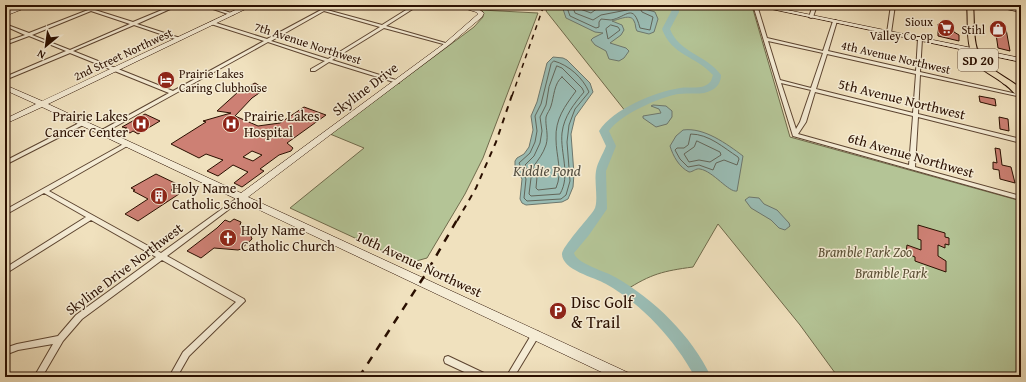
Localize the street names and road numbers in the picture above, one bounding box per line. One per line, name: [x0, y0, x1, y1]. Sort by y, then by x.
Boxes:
street label: 7th Avenue Northwest: [252, 18, 364, 69]
street label: 2nd Street Northwest: [71, 23, 176, 84]
street label: 4th Avenue Northwest: [840, 36, 953, 78]
road number: SD 20: [958, 49, 998, 71]
street label: Skyline Drive: [328, 57, 402, 120]
street label: 5th Avenue Northwest: [836, 74, 968, 124]
street label: 6th Avenue Northwest: [846, 127, 976, 183]
street label: Skyline Drive Northwest: [61, 218, 187, 320]
street label: 10th Avenue Northwest: [353, 226, 485, 302]

